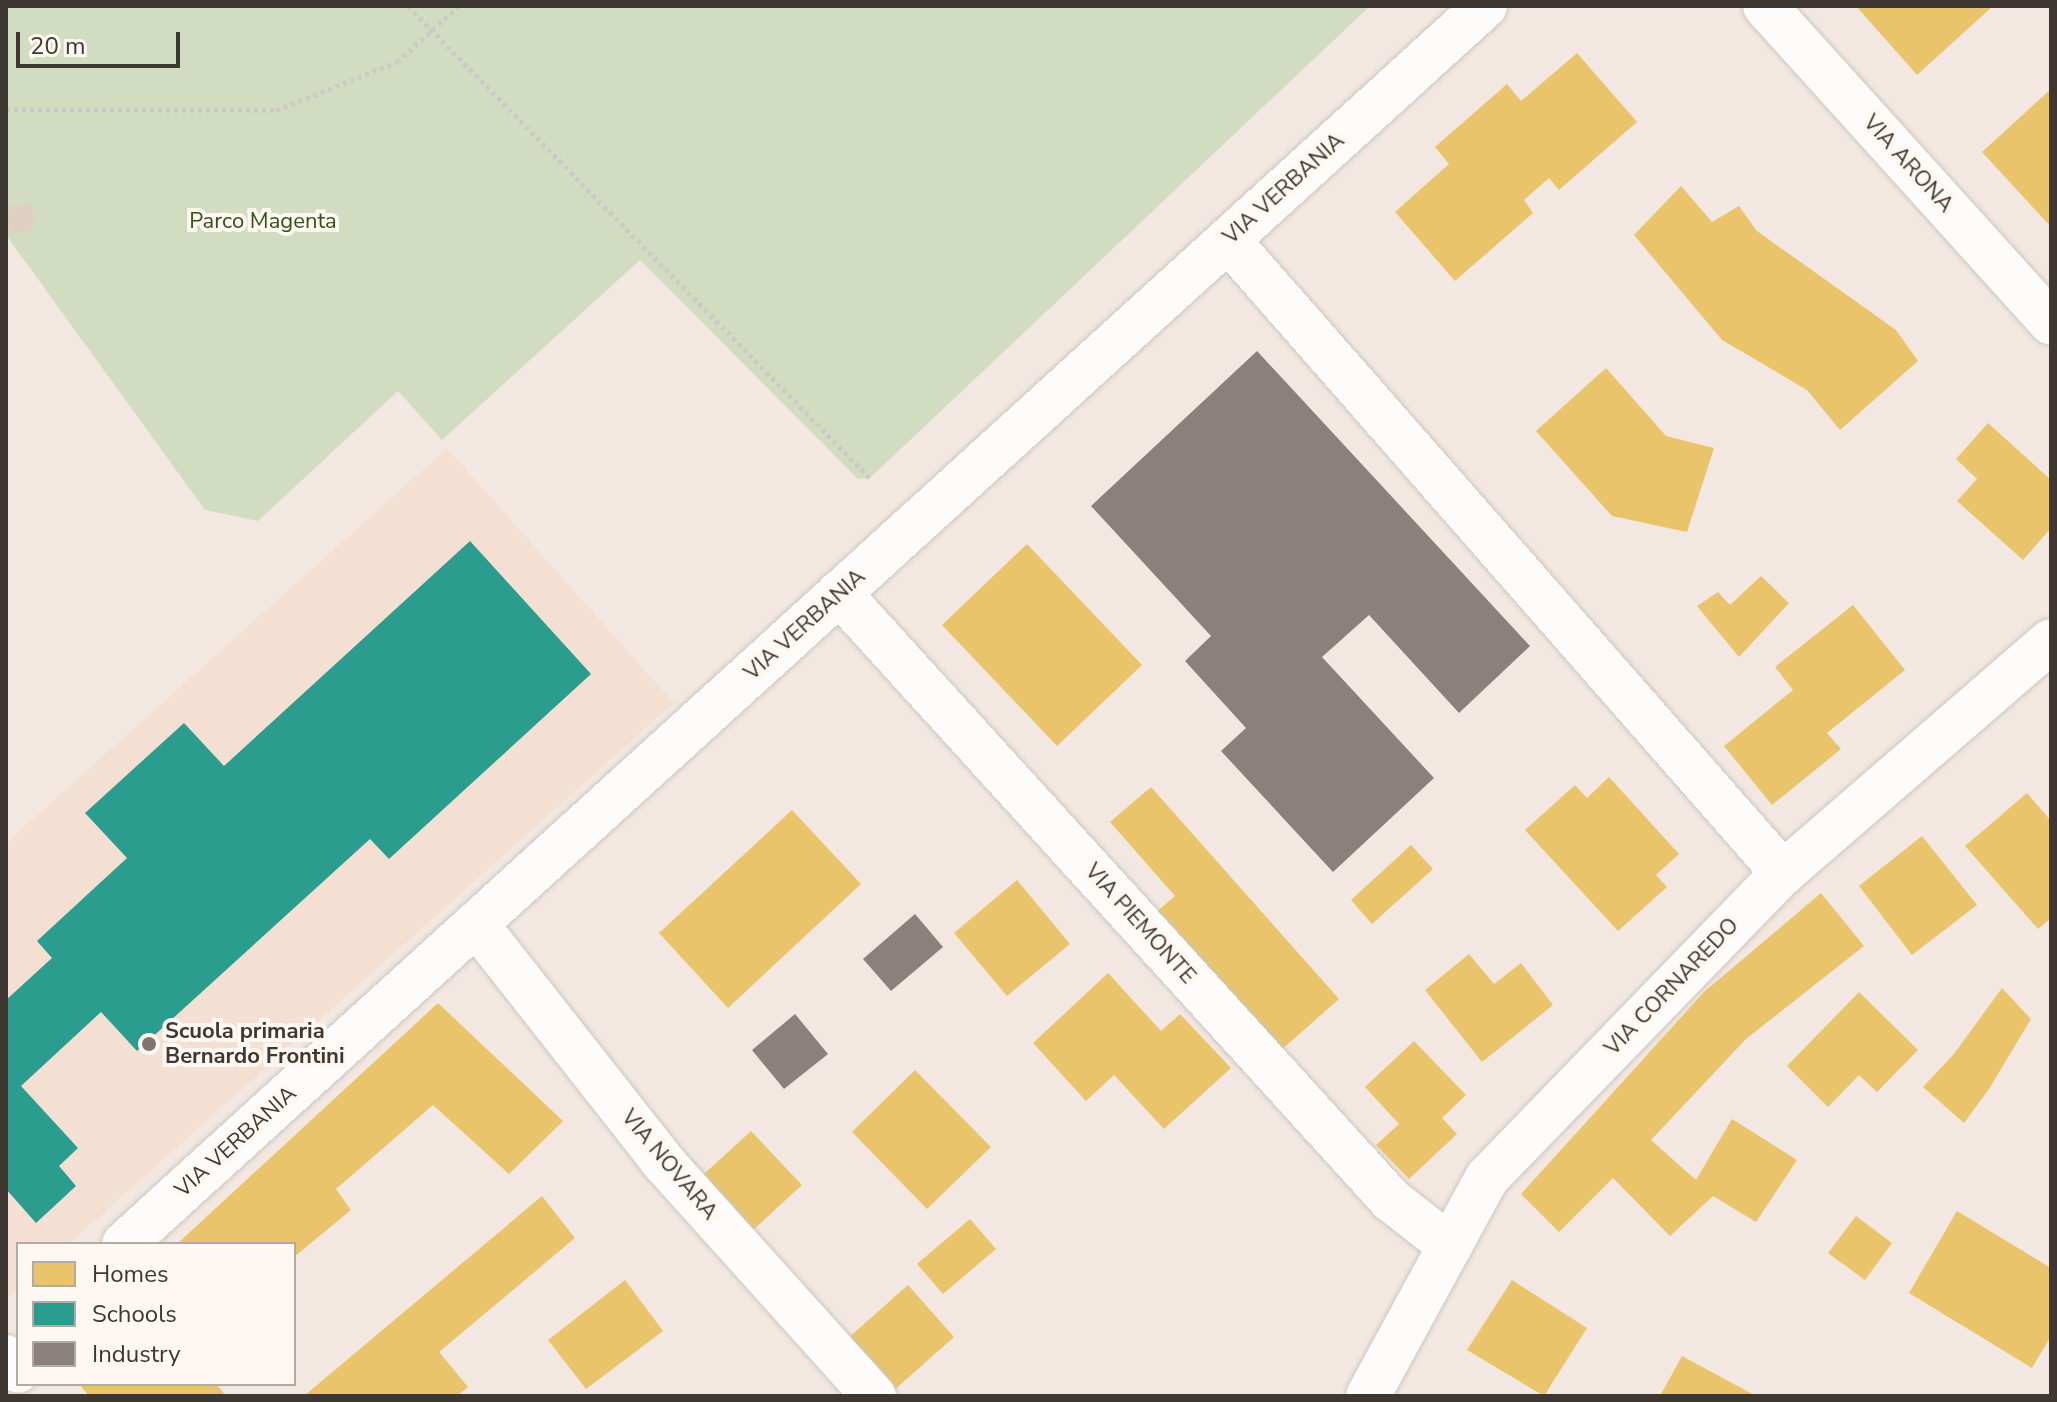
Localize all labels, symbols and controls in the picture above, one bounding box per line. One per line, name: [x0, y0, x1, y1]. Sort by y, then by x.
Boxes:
scale bar: [20, 16, 184, 66]
text: 20 m: [30, 30, 86, 62]
street label: VIA ARONA: [1857, 110, 1959, 218]
street label: VIA VERBANIA: [1218, 128, 1350, 250]
park label: Parco Magenta: [189, 209, 337, 235]
street label: VIA VERBANIA: [739, 564, 871, 686]
street label: VIA PIEMONTE: [1079, 858, 1201, 990]
street label: VIA CORNAREDO: [1599, 913, 1745, 1061]
place label: Scuola primaria Bernardo Frontini: [165, 1018, 345, 1070]
marker: Scuola primaria Bernardo Frontini: [140, 1035, 158, 1053]
street label: VIA VERBANIA: [170, 1081, 302, 1203]
street label: VIA NOVARA: [615, 1105, 723, 1225]
legend: [16, 1242, 296, 1386]
text: Homes: [92, 1258, 168, 1290]
text: Schools: [92, 1298, 177, 1330]
text: Industry: [92, 1338, 181, 1370]

